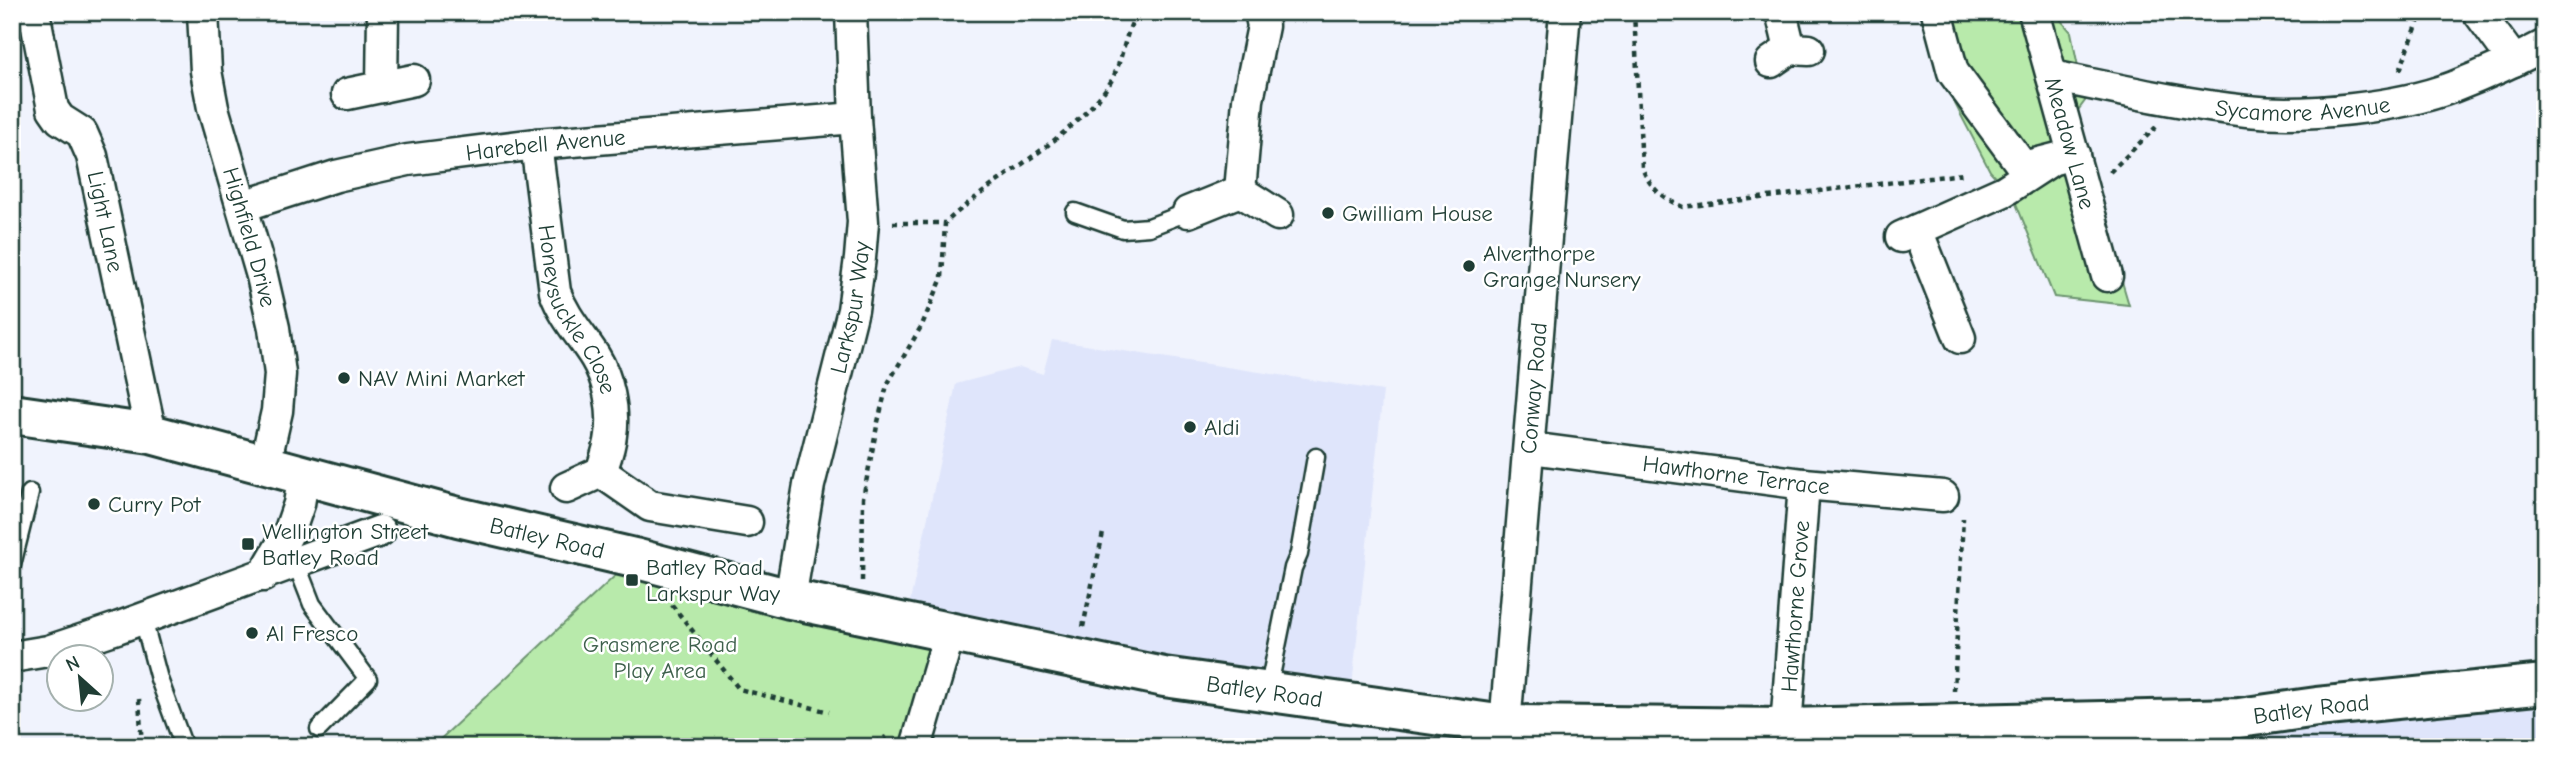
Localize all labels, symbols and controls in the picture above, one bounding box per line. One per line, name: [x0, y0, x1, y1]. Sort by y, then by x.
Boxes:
street label: Meadow Lane: [2039, 74, 2101, 212]
street label: Sycamore Avenue: [2214, 91, 2392, 127]
street label: Harebell Avenue: [464, 124, 627, 167]
street label: Highfield Drive: [217, 164, 282, 310]
street label: Light Lane: [82, 169, 129, 275]
place label: Gwilliam House: [1342, 200, 1493, 227]
marker: Gwilliam House: [1320, 205, 1336, 221]
street label: Honeysuckle Close: [532, 223, 622, 397]
street label: Larkspur Way: [825, 240, 875, 377]
place label: Alverthorpe Grange Nursery: [1483, 240, 1641, 293]
marker: Alverthorpe Grange Nursery: [1461, 258, 1477, 274]
street label: Conway Road: [1515, 321, 1553, 455]
place label: NAV Mini Market: [358, 365, 526, 392]
marker: NAV Mini Market: [336, 370, 352, 386]
place label: Aldi: [1204, 414, 1240, 441]
marker: Aldi: [1182, 419, 1198, 435]
street label: Hawthorne Terrace: [1641, 450, 1831, 500]
place label: Curry Pot: [108, 491, 202, 518]
marker: Curry Pot: [86, 496, 102, 512]
street label: Batley Road: [487, 512, 607, 565]
place label: Wellington Street Batley Road: [262, 518, 430, 571]
street label: Hawthorne Grove: [1776, 519, 1815, 693]
marker: Wellington Street Batley Road: [240, 536, 256, 552]
place label: Batley Road Larkspur Way: [646, 554, 781, 607]
marker: Batley Road Larkspur Way: [624, 572, 640, 588]
place label: Al Fresco: [266, 620, 358, 647]
marker: Al Fresco: [244, 625, 260, 641]
park label: Grasmere Road Play Area: [583, 631, 737, 684]
north arrow: [46, 644, 116, 714]
text: N: [62, 651, 83, 676]
street label: Batley Road: [1205, 670, 1324, 713]
street label: Batley Road: [2252, 689, 2371, 730]

